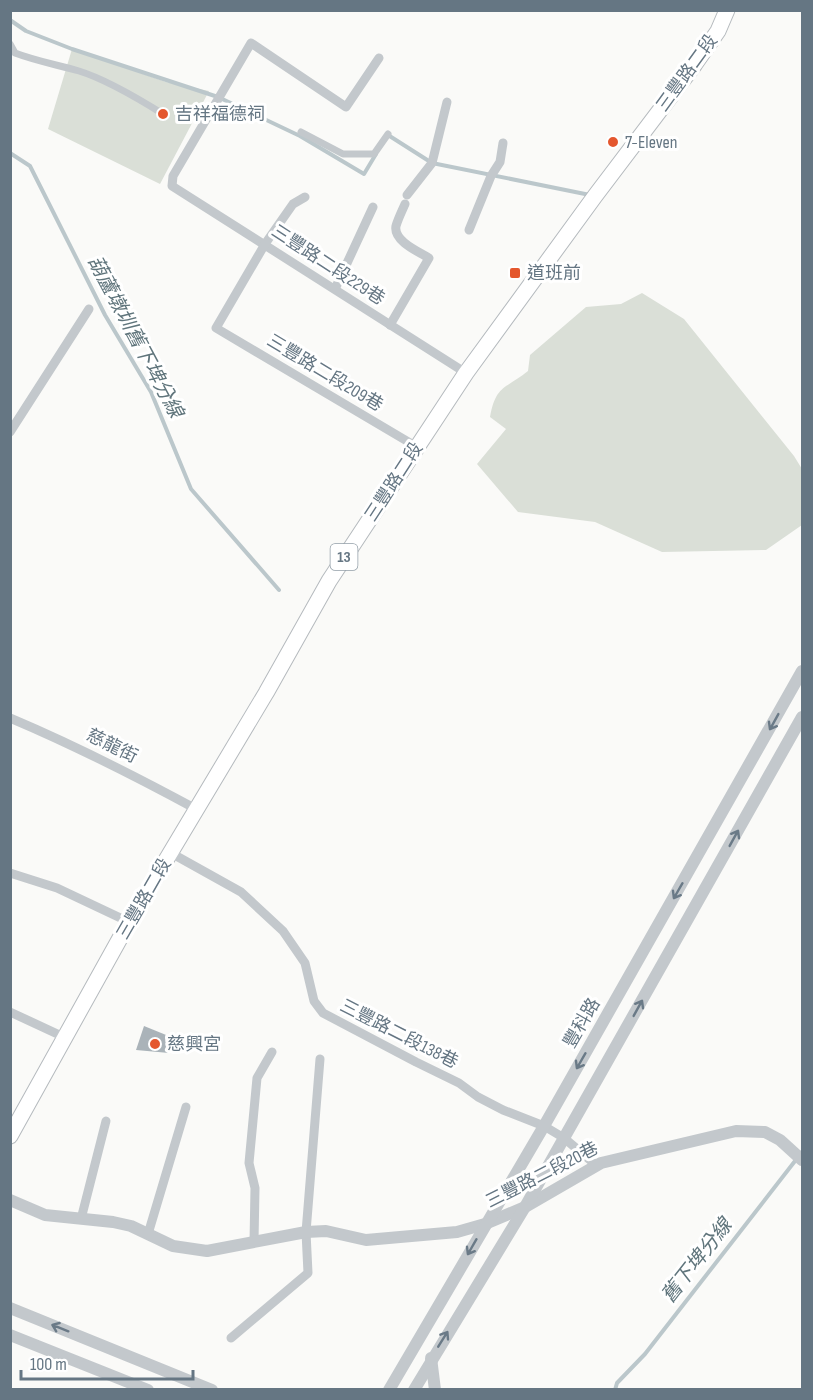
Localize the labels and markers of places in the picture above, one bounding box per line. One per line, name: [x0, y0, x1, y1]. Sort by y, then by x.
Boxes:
place label: 吉祥福德祠: [175, 104, 265, 125]
marker: 吉祥福德祠: [156, 107, 170, 121]
place label: 7-Eleven: [625, 132, 678, 153]
marker: 7-Eleven: [606, 135, 620, 149]
place label: 道班前: [527, 263, 581, 284]
marker: 道班前: [508, 266, 522, 280]
place label: 慈興宮: [167, 1034, 221, 1055]
marker: 慈興宮: [148, 1037, 162, 1051]

